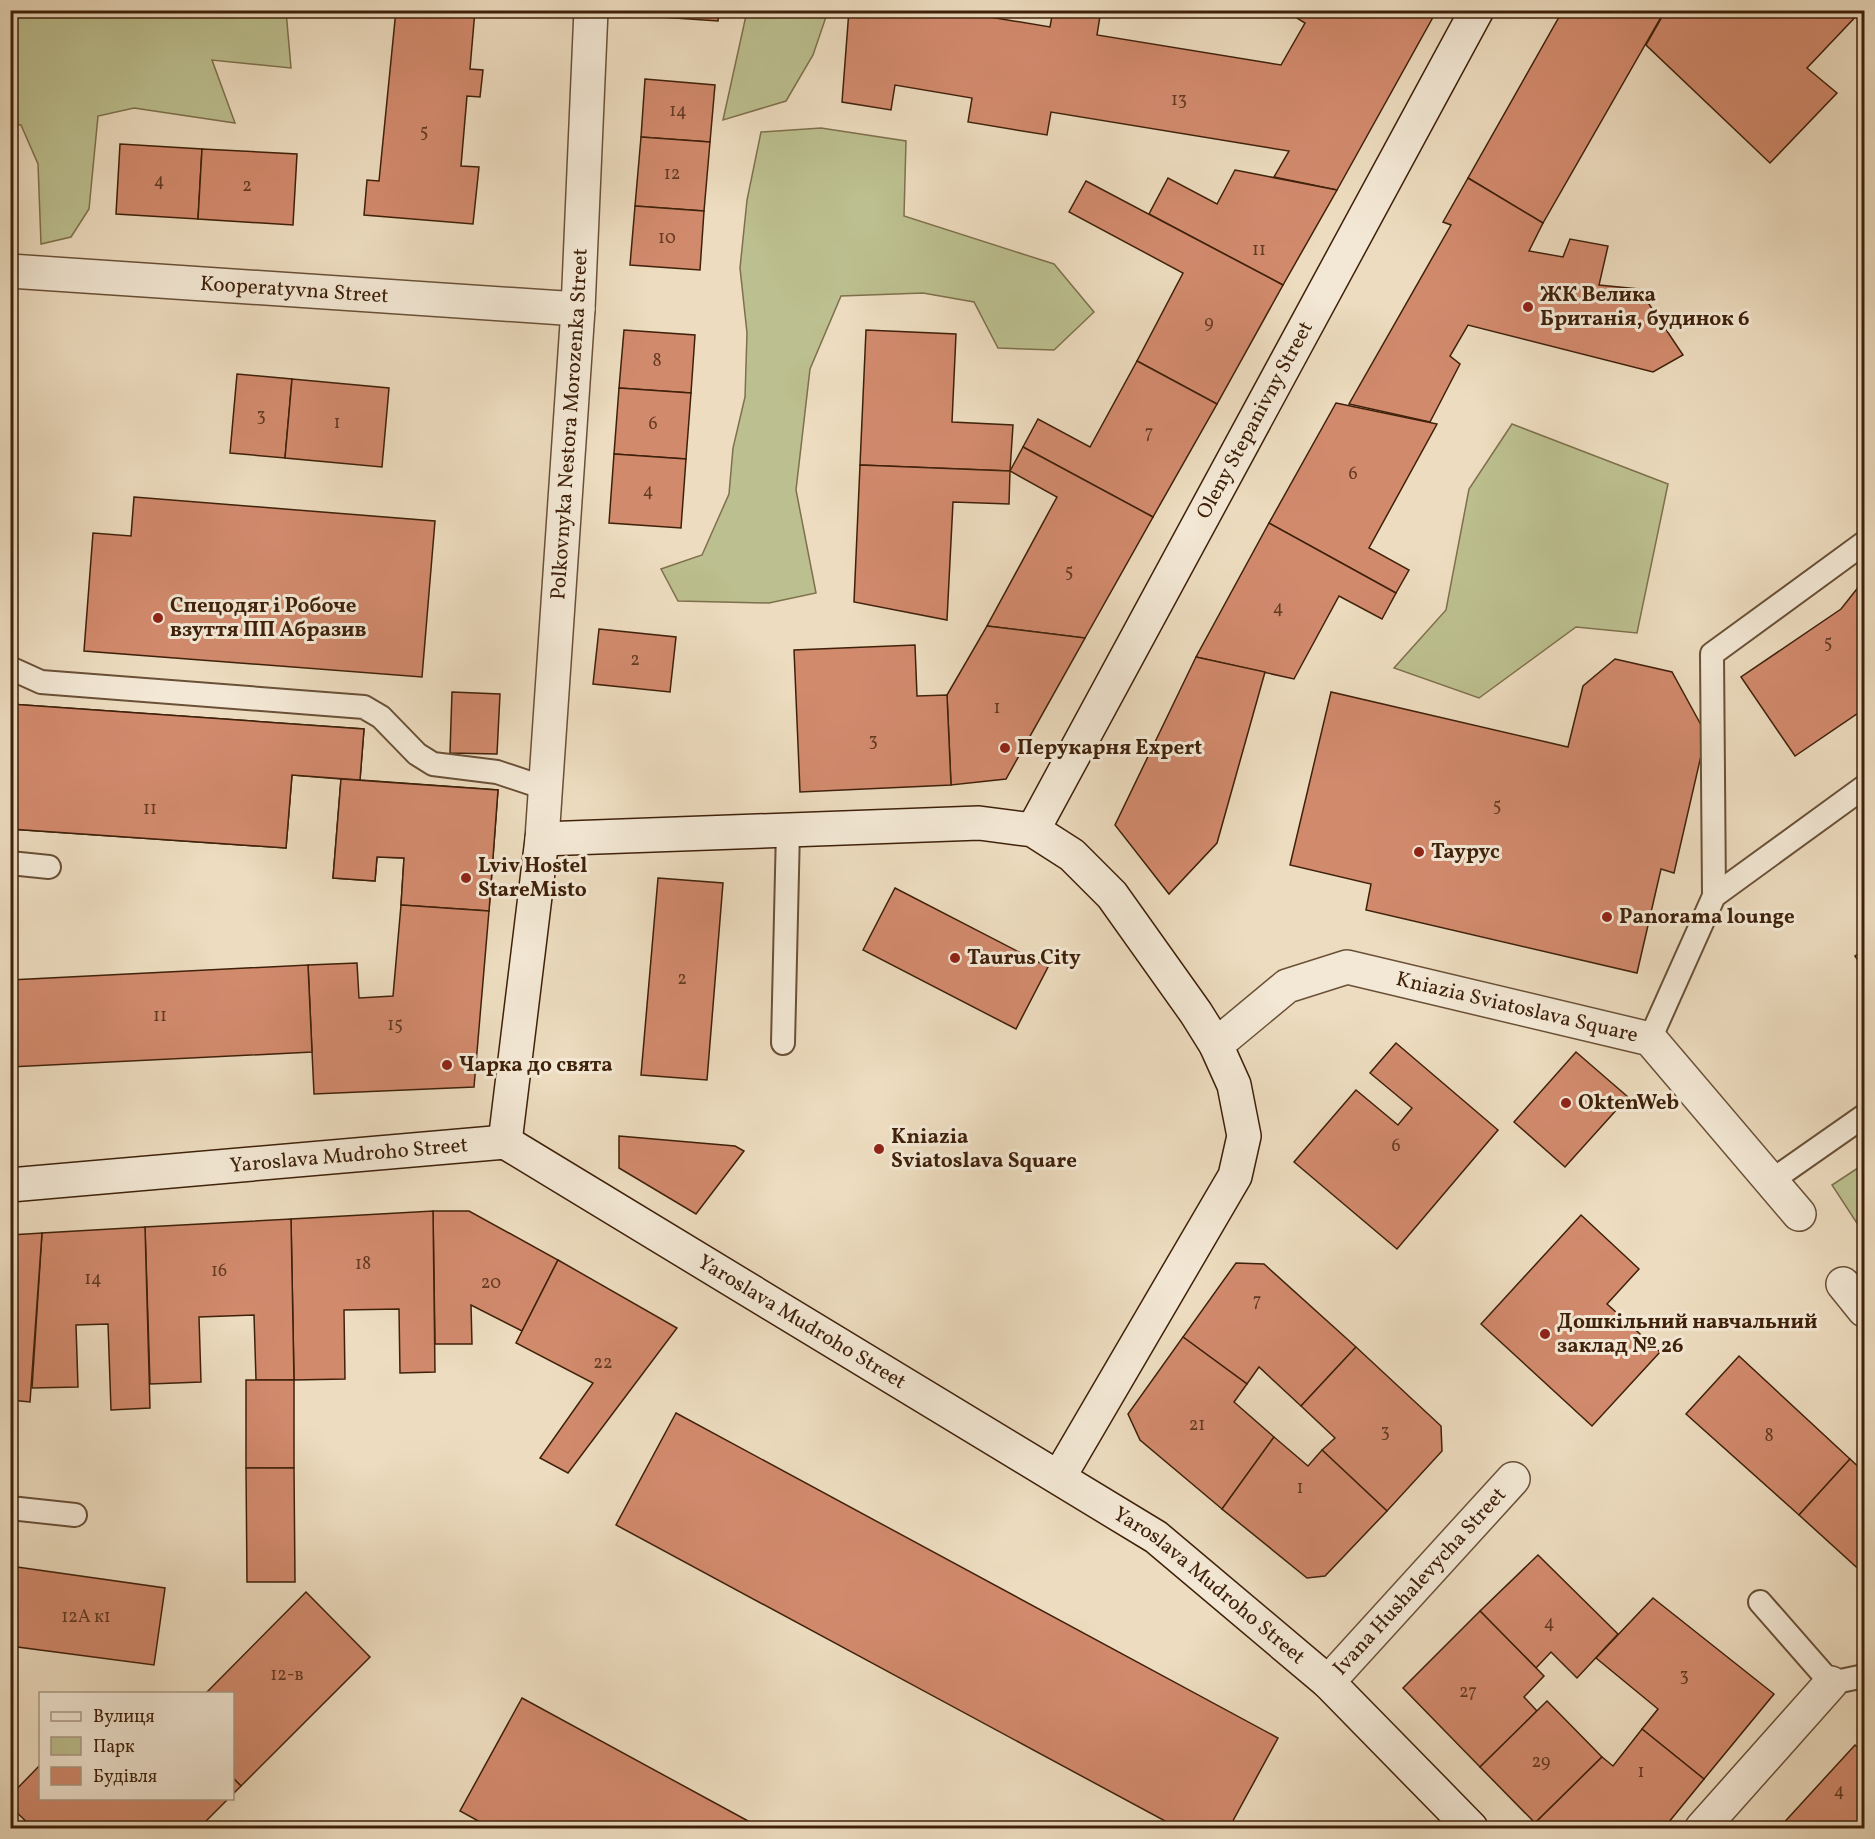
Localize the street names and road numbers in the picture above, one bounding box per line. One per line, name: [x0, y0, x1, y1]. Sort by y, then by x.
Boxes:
street label: Polkovnyka Nestora Morozenka Street: [544, 247, 595, 601]
street label: Kooperatyvna Street: [199, 269, 390, 311]
street label: Oleny Stepanivny Street: [1189, 316, 1320, 524]
street label: Kniazia Sviatoslava Square: [1393, 965, 1641, 1050]
street label: Yaroslava Mudroho Street: [228, 1131, 469, 1180]
street label: Yaroslava Mudroho Street: [692, 1248, 911, 1396]
street label: Ivana Hushalevycha Street: [1326, 1481, 1513, 1682]
street label: Yaroslava Mudroho Street: [1108, 1500, 1311, 1671]

